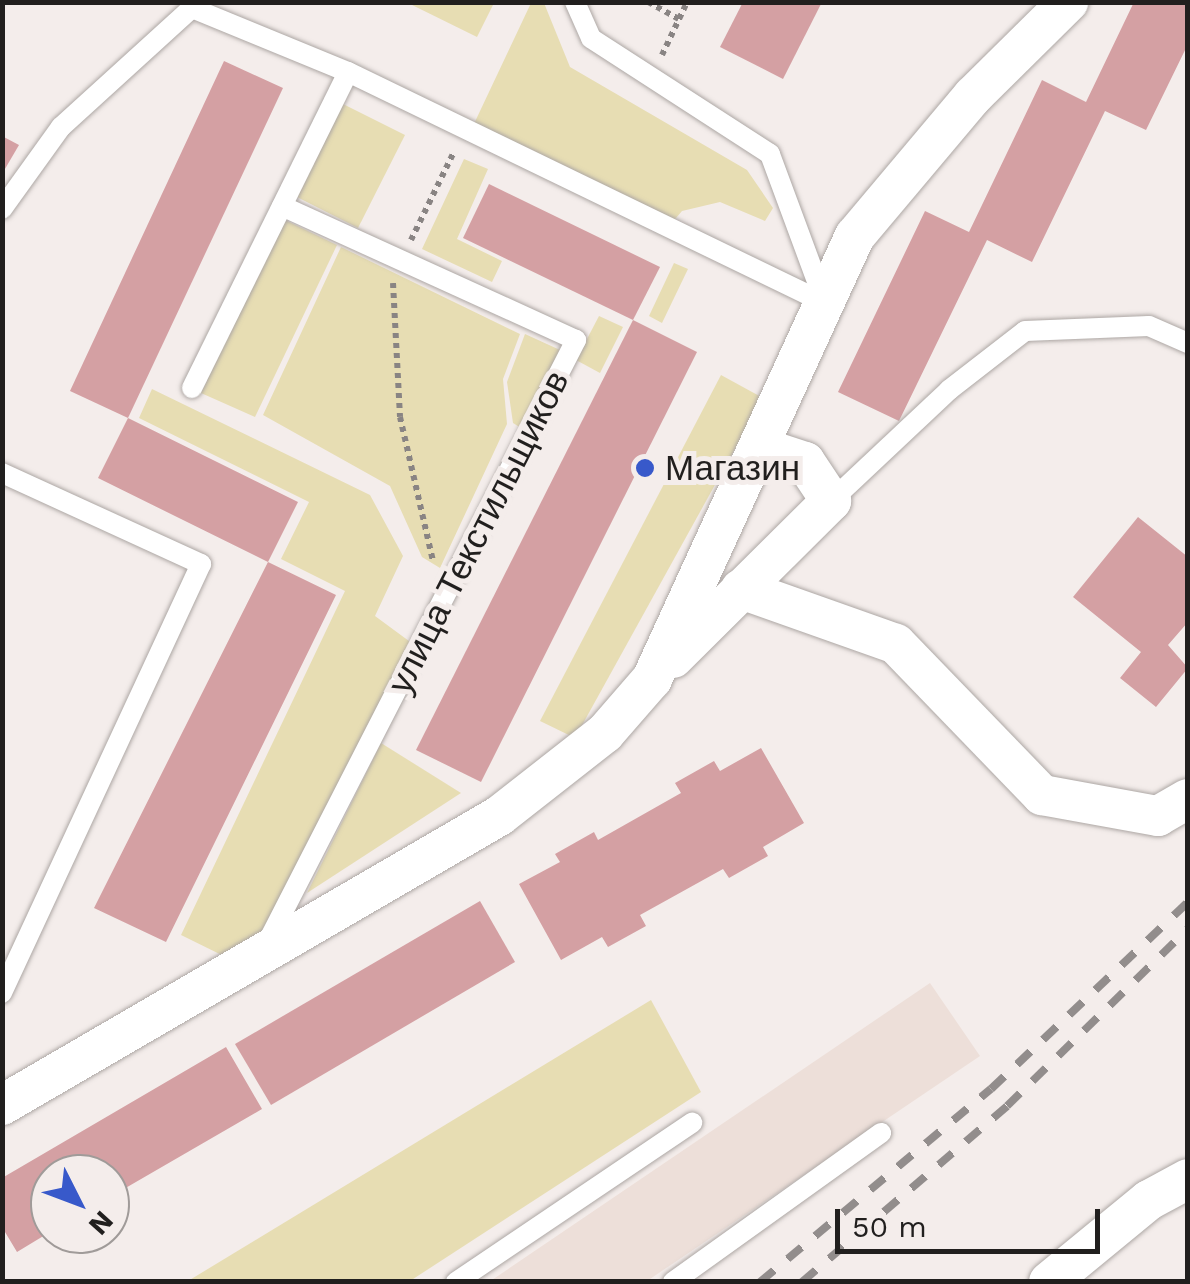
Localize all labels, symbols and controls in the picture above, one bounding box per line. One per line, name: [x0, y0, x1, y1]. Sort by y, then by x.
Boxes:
street label: улица Текстильщиков: [378, 364, 578, 700]
place label: Магазин: [665, 447, 800, 489]
marker: Магазин: [634, 457, 656, 479]
north arrow: [30, 1154, 130, 1254]
scale bar: [840, 1189, 1105, 1251]
text: N: [82, 1204, 120, 1242]
text: 50 m: [852, 1209, 927, 1244]

